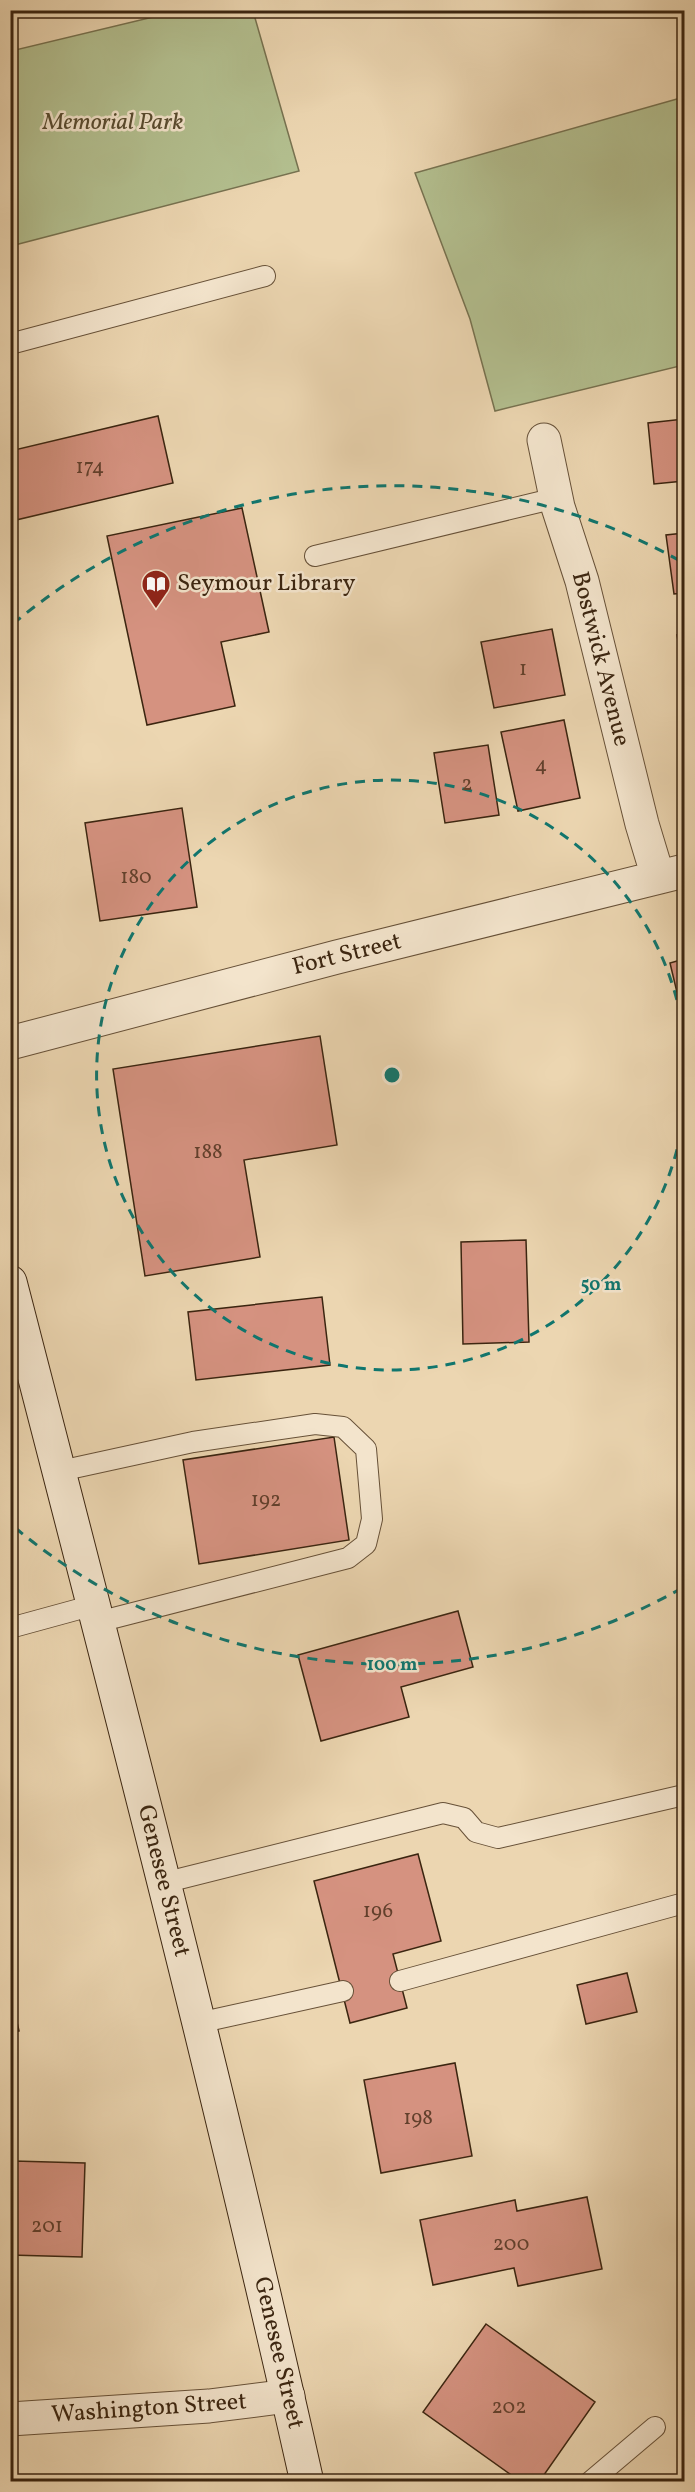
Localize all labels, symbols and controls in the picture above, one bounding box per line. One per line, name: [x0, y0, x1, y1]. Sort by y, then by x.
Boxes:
park label: Memorial Park: [42, 106, 183, 140]
house number: 174: [76, 453, 104, 482]
place label: Seymour Library: [177, 567, 356, 601]
library icon: Seymour Library: [140, 568, 172, 610]
street label: Bostwick Avenue: [562, 568, 638, 750]
house number: 1: [519, 655, 527, 684]
house number: 4: [535, 751, 547, 780]
house number: 2: [461, 770, 473, 799]
house number: 180: [120, 863, 152, 892]
street label: Fort Street: [289, 925, 405, 985]
centre of rings: [382, 1065, 402, 1085]
house number: 188: [193, 1138, 223, 1167]
text: 50 m: [581, 1273, 621, 1298]
house number: 192: [251, 1486, 281, 1515]
text: 100 m: [367, 1653, 417, 1678]
street label: Genesee Street: [128, 1802, 198, 1960]
house number: 196: [363, 1897, 393, 1926]
house number: 198: [403, 2104, 433, 2133]
house number: 201: [31, 2212, 63, 2241]
house number: 200: [493, 2230, 529, 2259]
street label: Genesee Street: [244, 2273, 312, 2433]
street label: Washington Street: [50, 2385, 248, 2433]
house number: 202: [492, 2393, 526, 2422]

